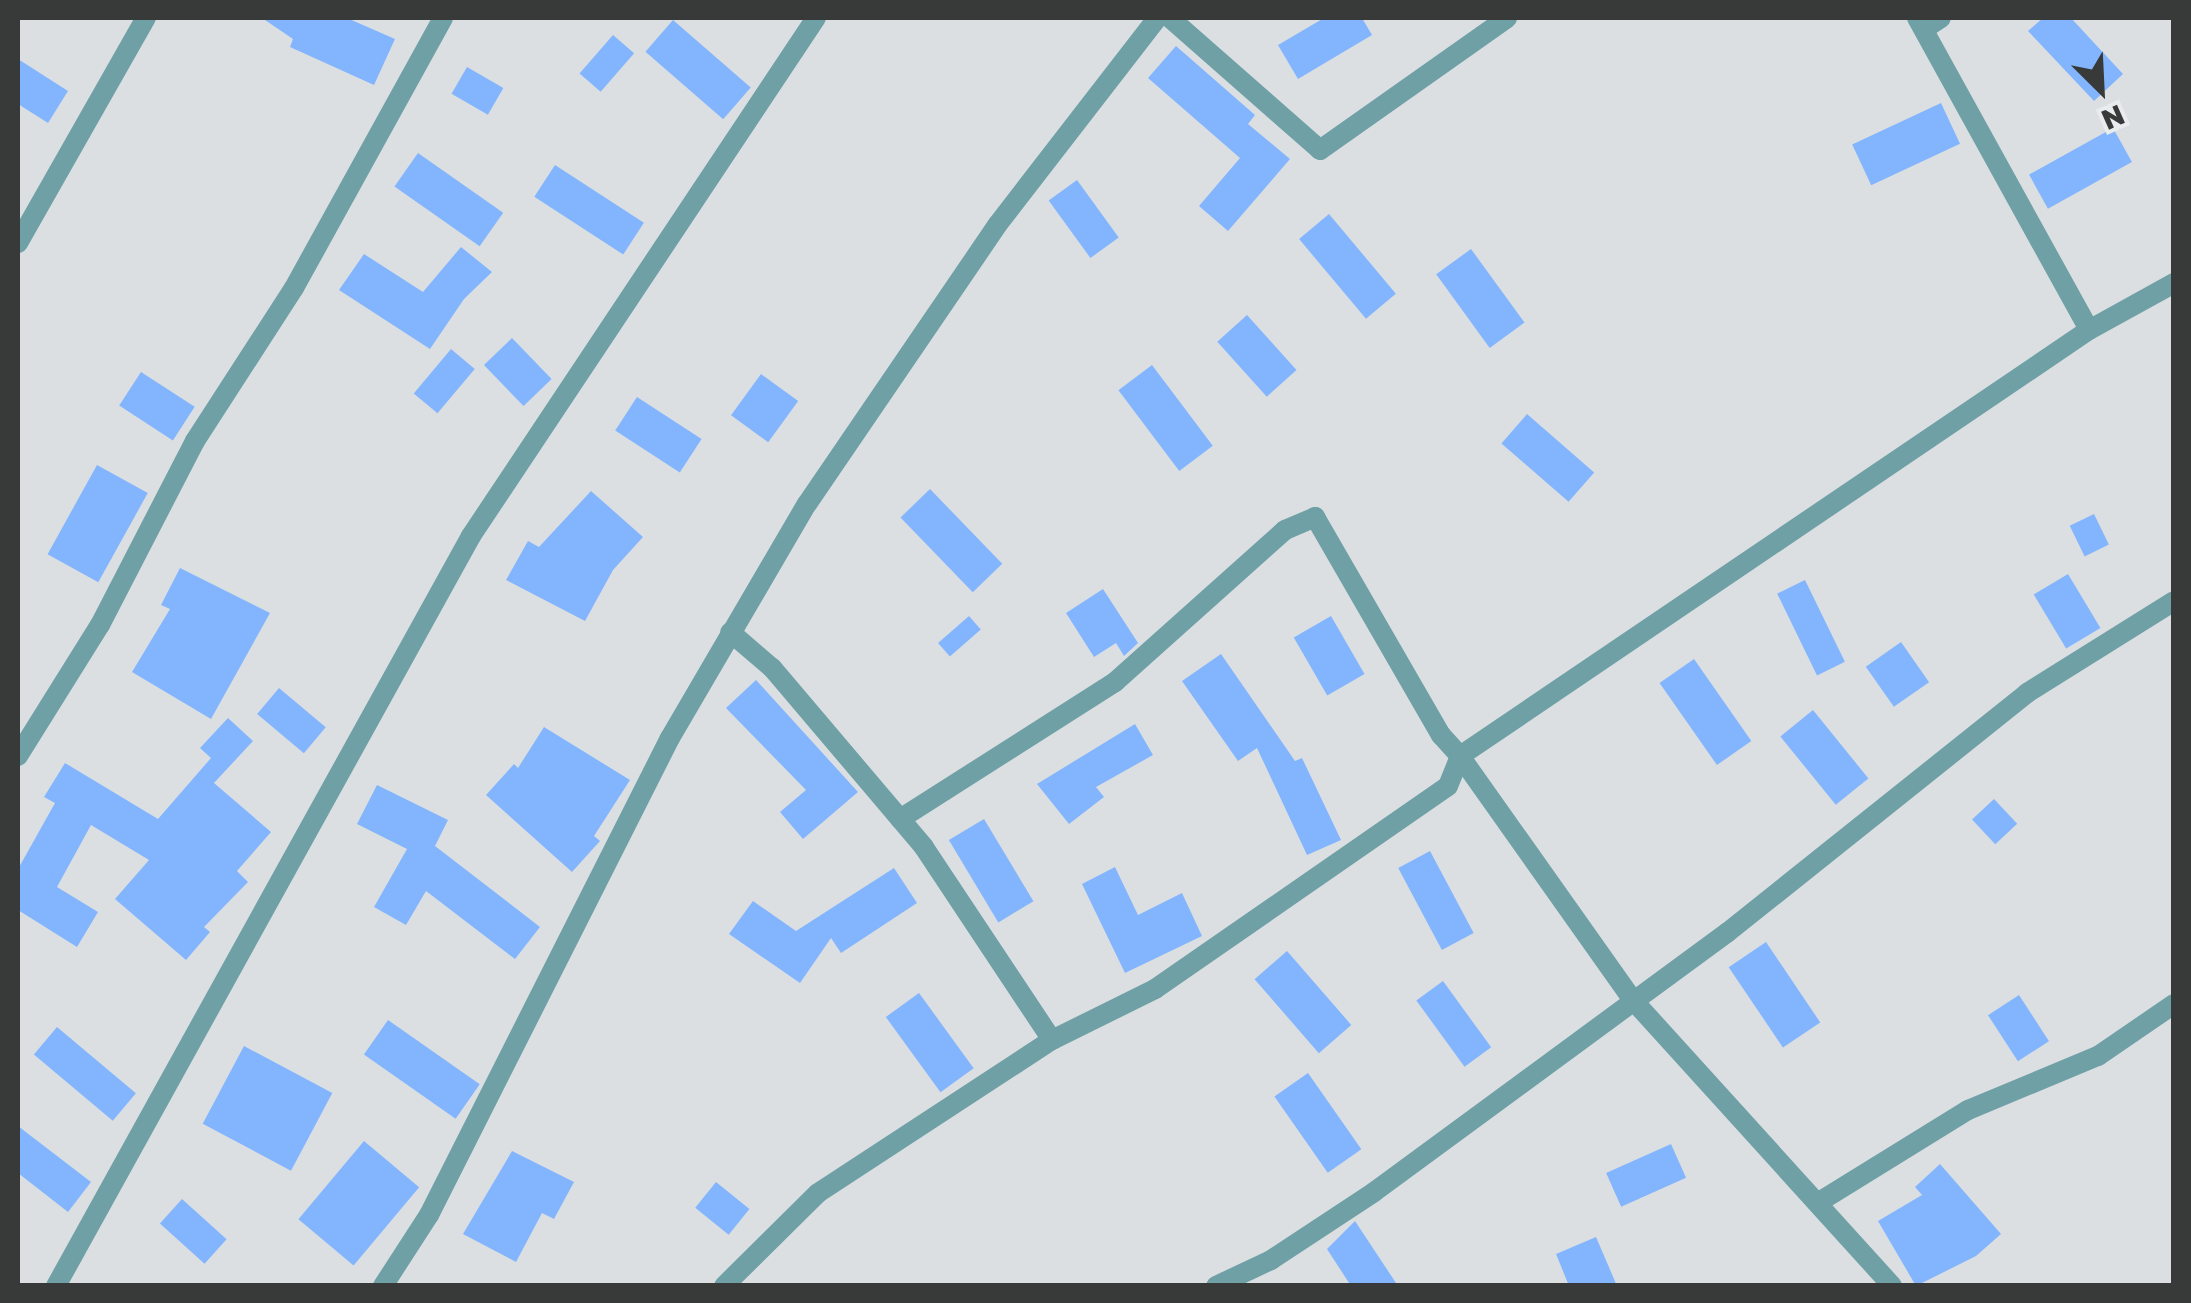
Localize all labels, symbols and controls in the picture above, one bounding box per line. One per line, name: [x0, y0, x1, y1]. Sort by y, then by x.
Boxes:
north arrow: [2051, 40, 2151, 140]
text: N: [2097, 98, 2130, 137]

